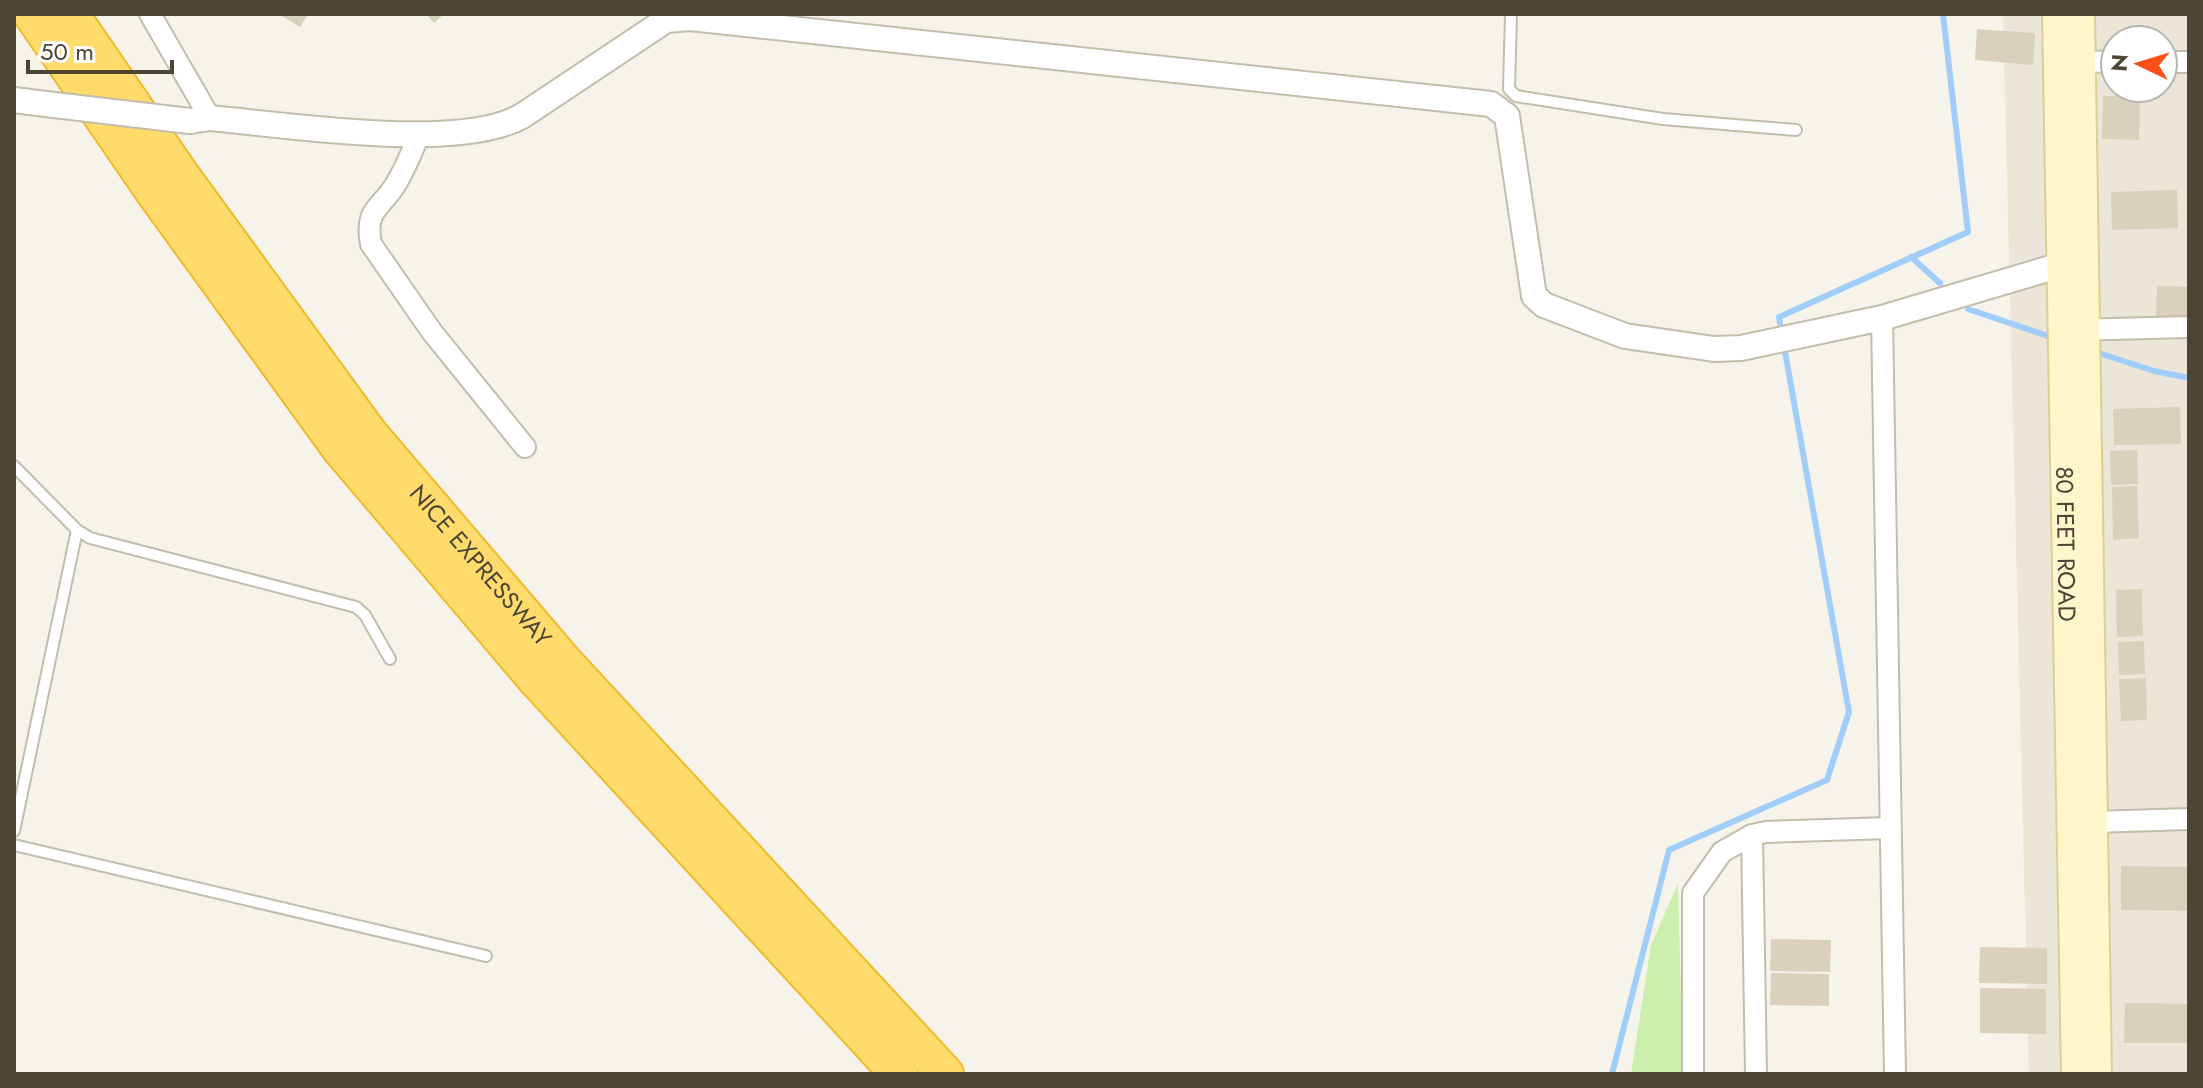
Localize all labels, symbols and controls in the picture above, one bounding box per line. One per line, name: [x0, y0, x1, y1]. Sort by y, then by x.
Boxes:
scale bar: [28, 24, 172, 74]
north arrow: [2099, 24, 2179, 104]
text: 50 m: [40, 34, 94, 69]
text: N: [2102, 53, 2136, 72]
street label: 80 FEET ROAD: [2048, 466, 2085, 622]
street label: NICE EXPRESSWAY: [402, 476, 561, 654]

